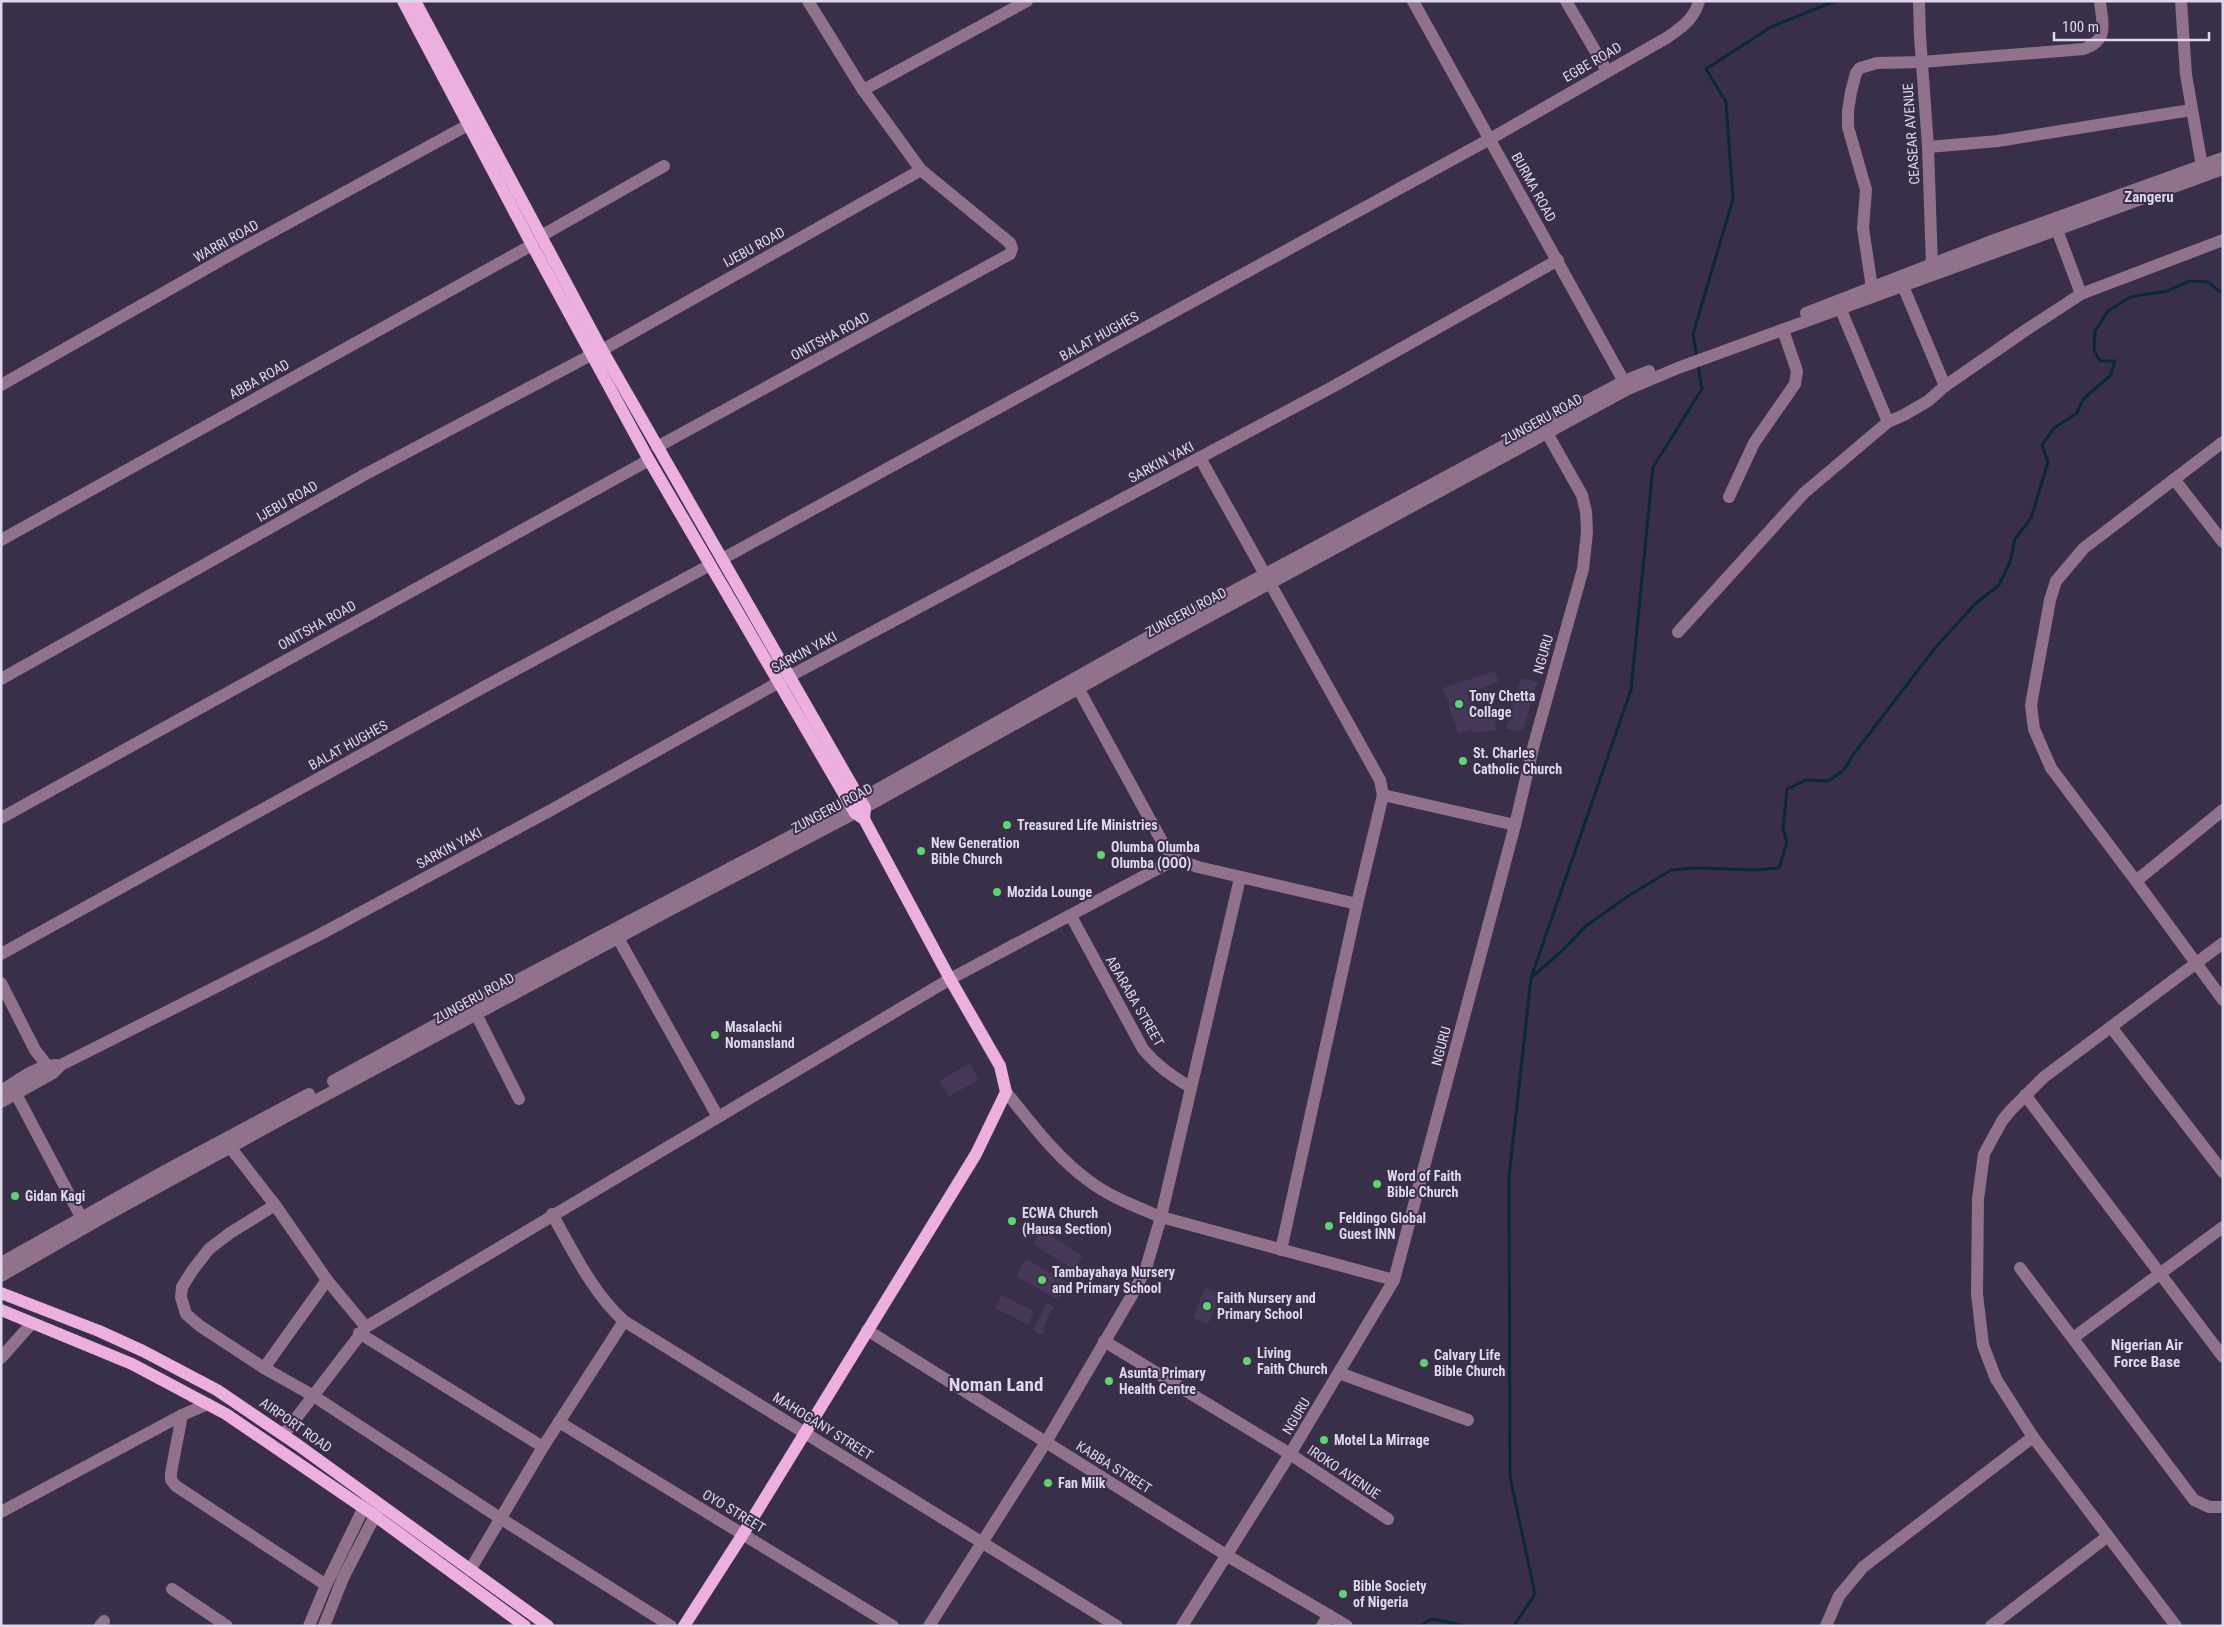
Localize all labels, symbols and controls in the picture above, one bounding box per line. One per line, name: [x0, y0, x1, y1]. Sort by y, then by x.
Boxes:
scale bar: [2054, 10, 2209, 42]
text: 100 m: [2062, 18, 2099, 36]
street label: EGBE ROAD: [1560, 39, 1624, 85]
street label: CEASEAR AVENUE: [1899, 83, 1923, 185]
street label: BURMA ROAD: [1508, 150, 1560, 224]
district label: Zangeru: [2124, 188, 2174, 206]
street label: WARRI ROAD: [191, 217, 261, 265]
street label: IJEBU ROAD: [721, 224, 787, 270]
street label: BALAT HUGHES: [1057, 308, 1141, 364]
street label: ONITSHA ROAD: [788, 309, 872, 363]
street label: ABBA ROAD: [226, 356, 292, 402]
street label: ZUNGERU ROAD: [1499, 390, 1585, 448]
street label: SARKIN YAKI: [1126, 438, 1196, 486]
street label: IJEBU ROAD: [254, 477, 320, 525]
street label: ZUNGERU ROAD: [1143, 584, 1229, 640]
street label: ONITSHA ROAD: [275, 597, 359, 653]
street label: SARKIN YAKI: [769, 628, 839, 676]
street label: NGURU: [1530, 632, 1556, 675]
place label: Tony Chetta Collage: [1469, 688, 1536, 720]
marker: Tony Chetta Collage: [1453, 698, 1465, 710]
street label: BALAT HUGHES: [306, 717, 390, 773]
place label: St. Charles Catholic Church: [1473, 745, 1562, 777]
marker: St. Charles Catholic Church: [1457, 755, 1469, 767]
street label: ZUNGERU ROAD: [789, 780, 875, 836]
place label: Treasured Life Ministries: [1017, 817, 1158, 833]
marker: Treasured Life Ministries: [1001, 819, 1013, 831]
street label: SARKIN YAKI: [414, 824, 484, 872]
place label: New Generation Bible Church: [931, 835, 1020, 867]
place label: Olumba Olumba Olumba (OOO): [1111, 839, 1200, 872]
marker: New Generation Bible Church: [915, 845, 927, 857]
marker: Olumba Olumba Olumba (OOO): [1095, 849, 1107, 861]
place label: Mozida Lounge: [1007, 884, 1093, 900]
marker: Mozida Lounge: [991, 886, 1003, 898]
street label: ABARABA STREET: [1103, 953, 1167, 1049]
street label: ZUNGERU ROAD: [431, 969, 517, 1027]
place label: Masalachi Nomansland: [725, 1019, 795, 1051]
street label: NGURU: [1428, 1024, 1454, 1067]
marker: Masalachi Nomansland: [709, 1029, 721, 1041]
place label: Word of Faith Bible Church: [1387, 1168, 1462, 1200]
marker: Word of Faith Bible Church: [1371, 1178, 1383, 1190]
place label: Gidan Kagi: [25, 1188, 85, 1204]
marker: Gidan Kagi: [9, 1190, 21, 1202]
place label: ECWA Church (Hausa Section): [1022, 1205, 1112, 1238]
place label: Feldingo Global Guest INN: [1339, 1210, 1426, 1242]
marker: ECWA Church (Hausa Section): [1006, 1215, 1018, 1227]
marker: Feldingo Global Guest INN: [1323, 1220, 1335, 1232]
place label: Tambayahaya Nursery and Primary School: [1052, 1264, 1176, 1296]
marker: Tambayahaya Nursery and Primary School: [1036, 1274, 1048, 1286]
place label: Faith Nursery and Primary School: [1217, 1290, 1316, 1322]
marker: Faith Nursery and Primary School: [1201, 1300, 1213, 1312]
district label: Nigerian Air Force Base: [2111, 1336, 2183, 1371]
place label: Living Faith Church: [1257, 1345, 1328, 1377]
place label: Calvary Life Bible Church: [1434, 1347, 1505, 1379]
marker: Living Faith Church: [1241, 1355, 1253, 1367]
marker: Calvary Life Bible Church: [1418, 1357, 1430, 1369]
place label: Asunta Primary Health Centre: [1119, 1365, 1206, 1397]
district label: Noman Land: [949, 1373, 1043, 1396]
marker: Asunta Primary Health Centre: [1103, 1375, 1115, 1387]
street label: MAHOGANY STREET: [770, 1389, 876, 1463]
street label: AIRPORT ROAD: [257, 1394, 335, 1456]
street label: NGURU: [1279, 1395, 1313, 1437]
place label: Motel La Mirrage: [1334, 1432, 1430, 1448]
marker: Motel La Mirrage: [1318, 1434, 1330, 1446]
street label: KABBA STREET: [1073, 1438, 1155, 1496]
street label: IROKO AVENUE: [1305, 1442, 1383, 1502]
place label: Fan Milk: [1058, 1475, 1106, 1491]
marker: Fan Milk: [1042, 1477, 1054, 1489]
street label: OYO STREET: [700, 1486, 768, 1536]
place label: Bible Society of Nigeria: [1353, 1578, 1427, 1610]
marker: Bible Society of Nigeria: [1337, 1588, 1349, 1600]

